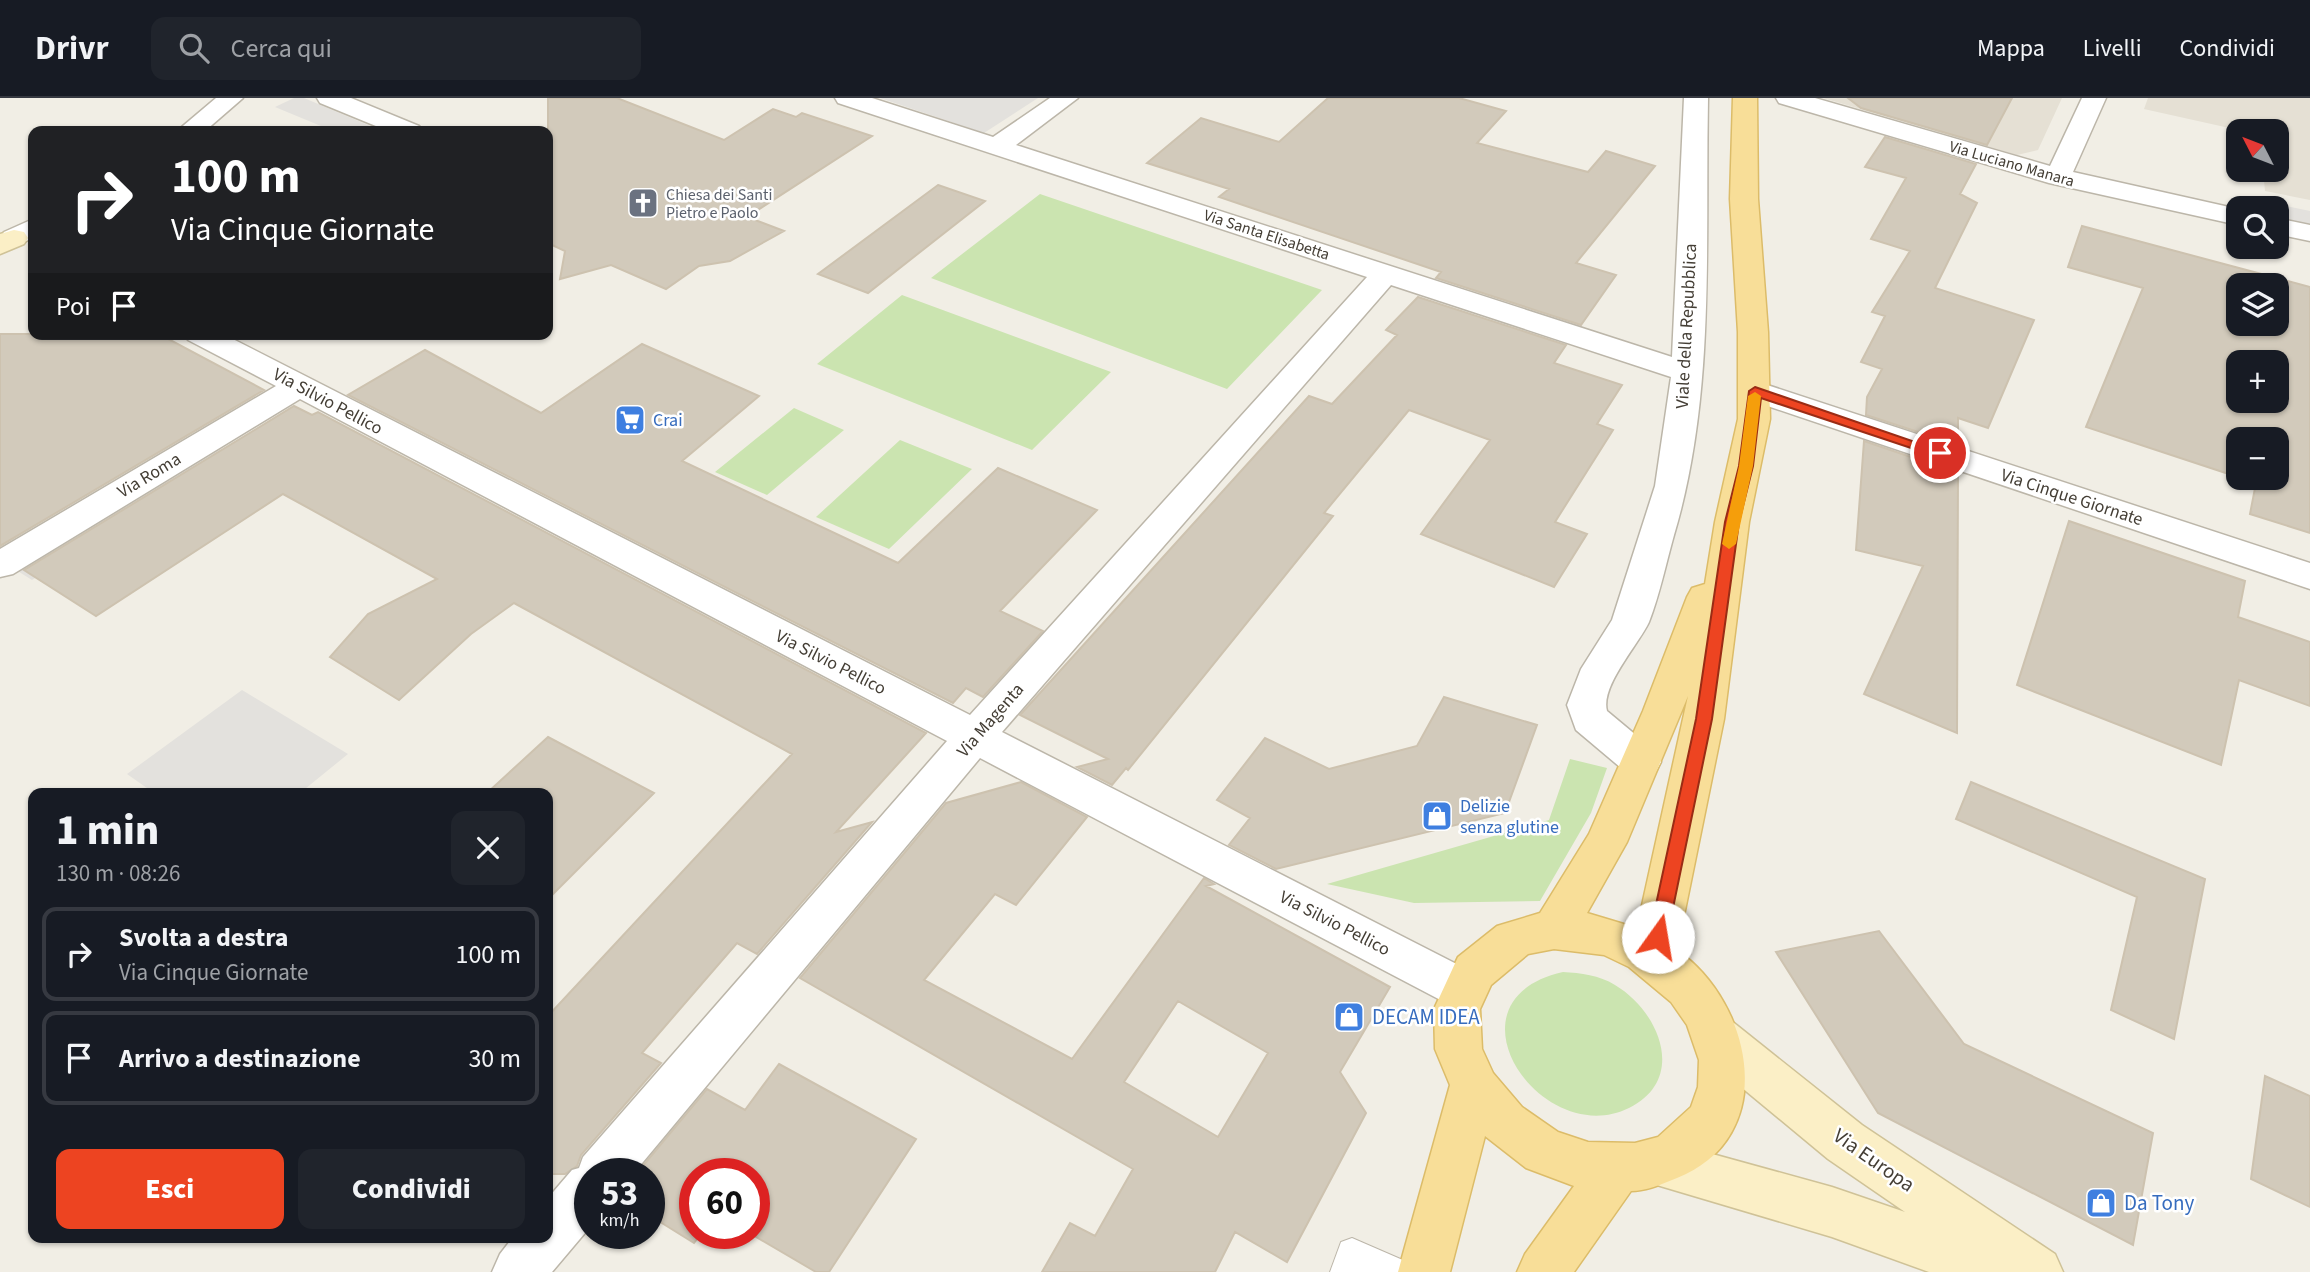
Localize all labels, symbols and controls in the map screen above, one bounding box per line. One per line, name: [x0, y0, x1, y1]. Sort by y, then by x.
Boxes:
search box: [151, 17, 641, 80]
text: Drivr: [35, 25, 109, 72]
icon: search: [175, 29, 213, 67]
text: Cerca qui: [231, 30, 332, 67]
text: Mappa: [1977, 31, 2045, 66]
text: Livelli: [2083, 31, 2142, 66]
text: Condividi: [2180, 31, 2275, 66]
north arrow: [2226, 119, 2289, 182]
map controls: [2226, 119, 2289, 490]
street label: Via Luciano Manara: [1946, 136, 2077, 192]
text: 100 m: [171, 142, 300, 212]
icon: right: [56, 154, 147, 245]
place label: Chiesa dei Santi Pietro e Paolo: [666, 184, 772, 224]
church icon: Chiesa dei Santi Pietro e Paolo: [626, 186, 660, 220]
button: search: [2226, 196, 2289, 259]
street label: Via Santa Elisabetta: [1201, 204, 1332, 266]
text: Via Cinque Giornate: [171, 207, 434, 253]
street label: Viale della Repubblica: [1670, 243, 1703, 409]
button: layers: [2226, 273, 2289, 336]
icon: arrive: [105, 287, 143, 325]
text: Poi: [56, 288, 91, 325]
button: +: [2226, 350, 2289, 413]
street label: Via Silvio Pellico: [268, 362, 387, 441]
supermarket icon: Crai: [613, 403, 647, 437]
place label: Crai: [653, 408, 683, 433]
pin: [1910, 423, 1970, 483]
button: −: [2226, 427, 2289, 490]
icon: arrive: [1921, 434, 1959, 472]
street label: Via Roma: [113, 447, 186, 504]
street label: Via Cinque Giornate: [1998, 463, 2146, 532]
street label: Via Silvio Pellico: [771, 624, 890, 701]
street label: Via Magenta: [951, 678, 1030, 763]
place label: Delizie senza glutine: [1460, 794, 1559, 840]
shop icon: Delizie senza glutine: [1420, 799, 1454, 833]
text: 1 min: [56, 801, 159, 861]
button: close: [451, 811, 525, 885]
text: 130 m · 08:26: [56, 857, 180, 890]
street label: Via Silvio Pellico: [1275, 885, 1394, 962]
position arrow: [1621, 900, 1695, 974]
text: Svolta a destra: [119, 919, 289, 956]
icon: right: [60, 935, 98, 973]
text: 100 m: [455, 936, 521, 973]
text: Via Cinque Giornate: [119, 956, 308, 989]
shop icon: DECAM IDEA: [1332, 1000, 1366, 1034]
place label: DECAM IDEA: [1372, 1002, 1480, 1032]
icon: arrive: [60, 1039, 98, 1077]
text: Arrivo a destinazione: [119, 1040, 361, 1077]
text: 30 m: [468, 1040, 521, 1077]
street label: Via Europa: [1827, 1121, 1921, 1199]
button: Esci: [56, 1149, 284, 1229]
button: Condividi: [298, 1149, 525, 1229]
speed limit sign: 60: [679, 1158, 770, 1249]
text: 53: [601, 1169, 638, 1219]
shop icon: Da Tony: [2084, 1186, 2118, 1220]
place label: Da Tony: [2124, 1188, 2194, 1218]
text: km/h: [600, 1208, 639, 1233]

